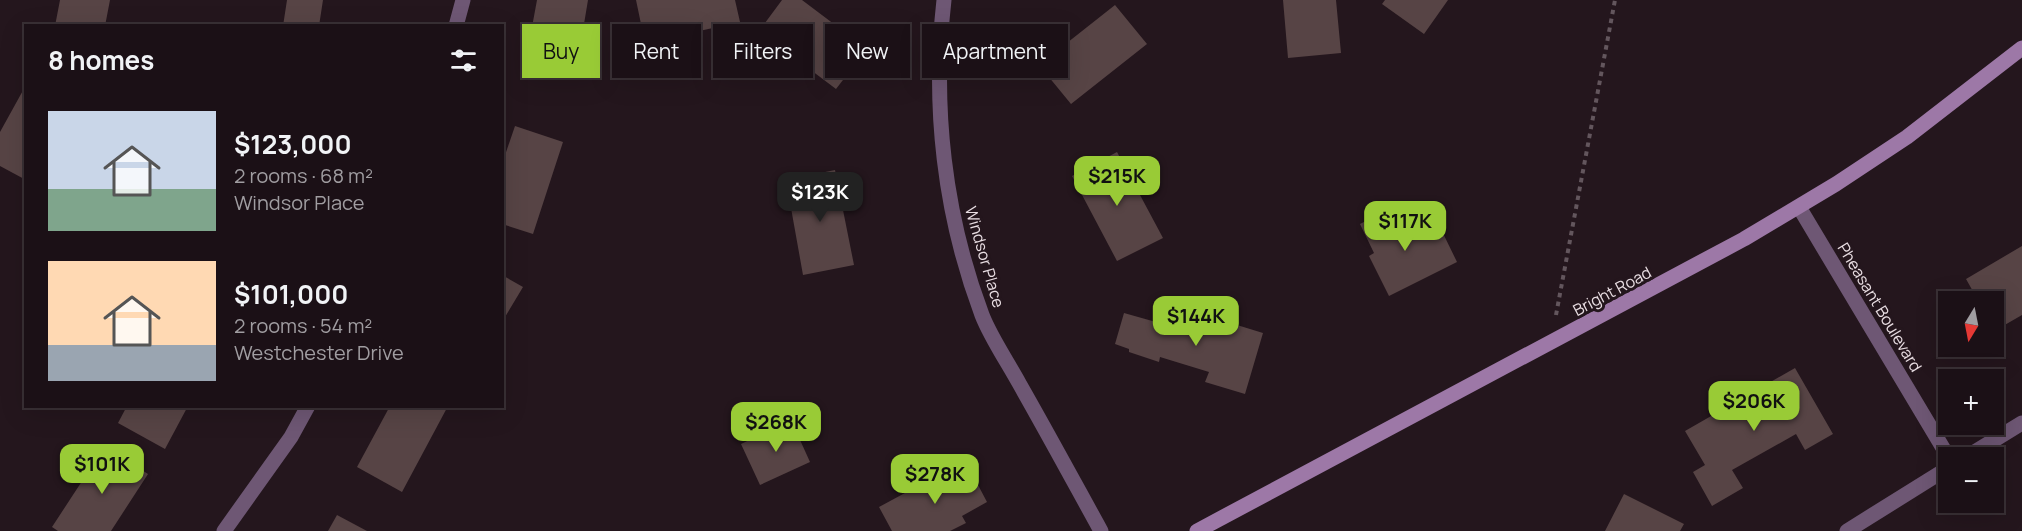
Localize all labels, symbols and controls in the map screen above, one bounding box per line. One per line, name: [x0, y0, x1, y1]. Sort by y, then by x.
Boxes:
chip: Buy: [522, 24, 600, 78]
chip: Rent: [612, 24, 701, 78]
chip: Filters: [713, 24, 813, 78]
chip: New: [825, 24, 910, 78]
chip: Apartment: [922, 24, 1068, 78]
text: 8 homes: [48, 42, 154, 78]
icon: filters: [447, 44, 480, 77]
text: $123,000: [234, 126, 352, 162]
icon: home: [96, 135, 168, 207]
pin: $215K: [1075, 156, 1159, 207]
text: 2 rooms · 68 m²: [234, 162, 373, 189]
text: $215K: [1088, 162, 1146, 189]
pin: $123K: [778, 172, 862, 223]
text: $123K: [791, 178, 849, 205]
text: Windsor Place: [234, 189, 365, 216]
pin: $117K: [1363, 201, 1447, 252]
street label: Windsor Place: [960, 204, 1010, 310]
text: $117K: [1378, 207, 1432, 234]
street label: Pheasant Boulevard: [1833, 238, 1927, 376]
street label: Bright Road: [1569, 261, 1655, 321]
text: $101,000: [234, 276, 348, 312]
icon: home: [96, 285, 168, 357]
north arrow: [1938, 291, 2004, 357]
map controls: [1938, 291, 2004, 513]
pin: $144K: [1154, 296, 1238, 347]
text: $144K: [1167, 302, 1225, 329]
text: 2 rooms · 54 m²: [234, 312, 372, 339]
text: Westchester Drive: [234, 339, 404, 366]
button: +: [1938, 369, 2004, 435]
pin: $206K: [1712, 381, 1796, 432]
text: $206K: [1723, 387, 1786, 414]
pin: $268K: [734, 402, 818, 453]
text: $268K: [745, 408, 807, 435]
pin: $101K: [60, 444, 144, 495]
button: −: [1938, 447, 2004, 513]
text: $101K: [74, 450, 130, 477]
pin: $278K: [893, 454, 977, 505]
text: $278K: [905, 460, 965, 487]

